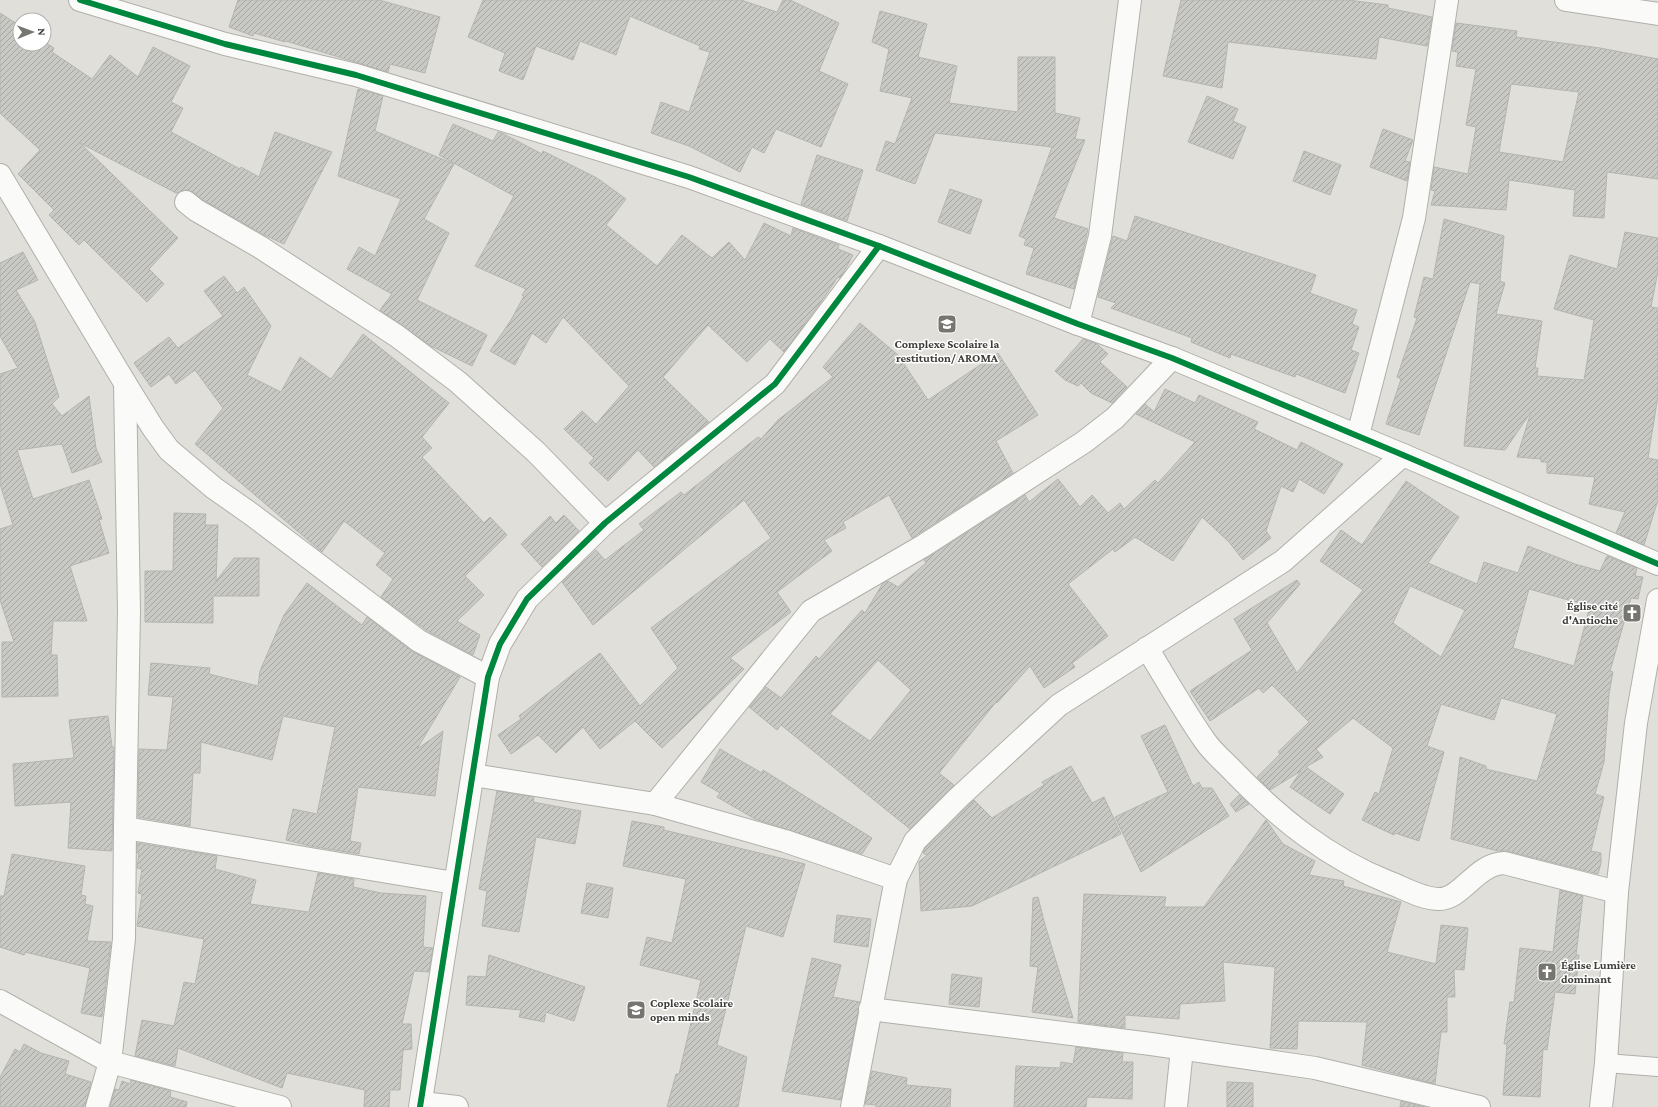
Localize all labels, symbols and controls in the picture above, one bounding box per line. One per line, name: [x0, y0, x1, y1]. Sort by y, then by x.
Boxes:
north arrow: [12, 12, 52, 52]
text: N: [36, 28, 48, 36]
school or university icon: Complexe Scolaire la restitution/ AROMA: [936, 313, 958, 335]
place label: Complexe Scolaire la restitution/ AROMA: [895, 337, 1000, 365]
place label: Église cité d'Antioche: [1562, 599, 1618, 627]
church icon: Église cité d'Antioche: [1621, 602, 1643, 624]
place label: Église Lumière dominant: [1561, 958, 1636, 986]
church icon: Église Lumière dominant: [1536, 961, 1558, 983]
place label: Coplexe Scolaire open minds: [650, 996, 734, 1024]
school or university icon: Coplexe Scolaire open minds: [625, 999, 647, 1021]

